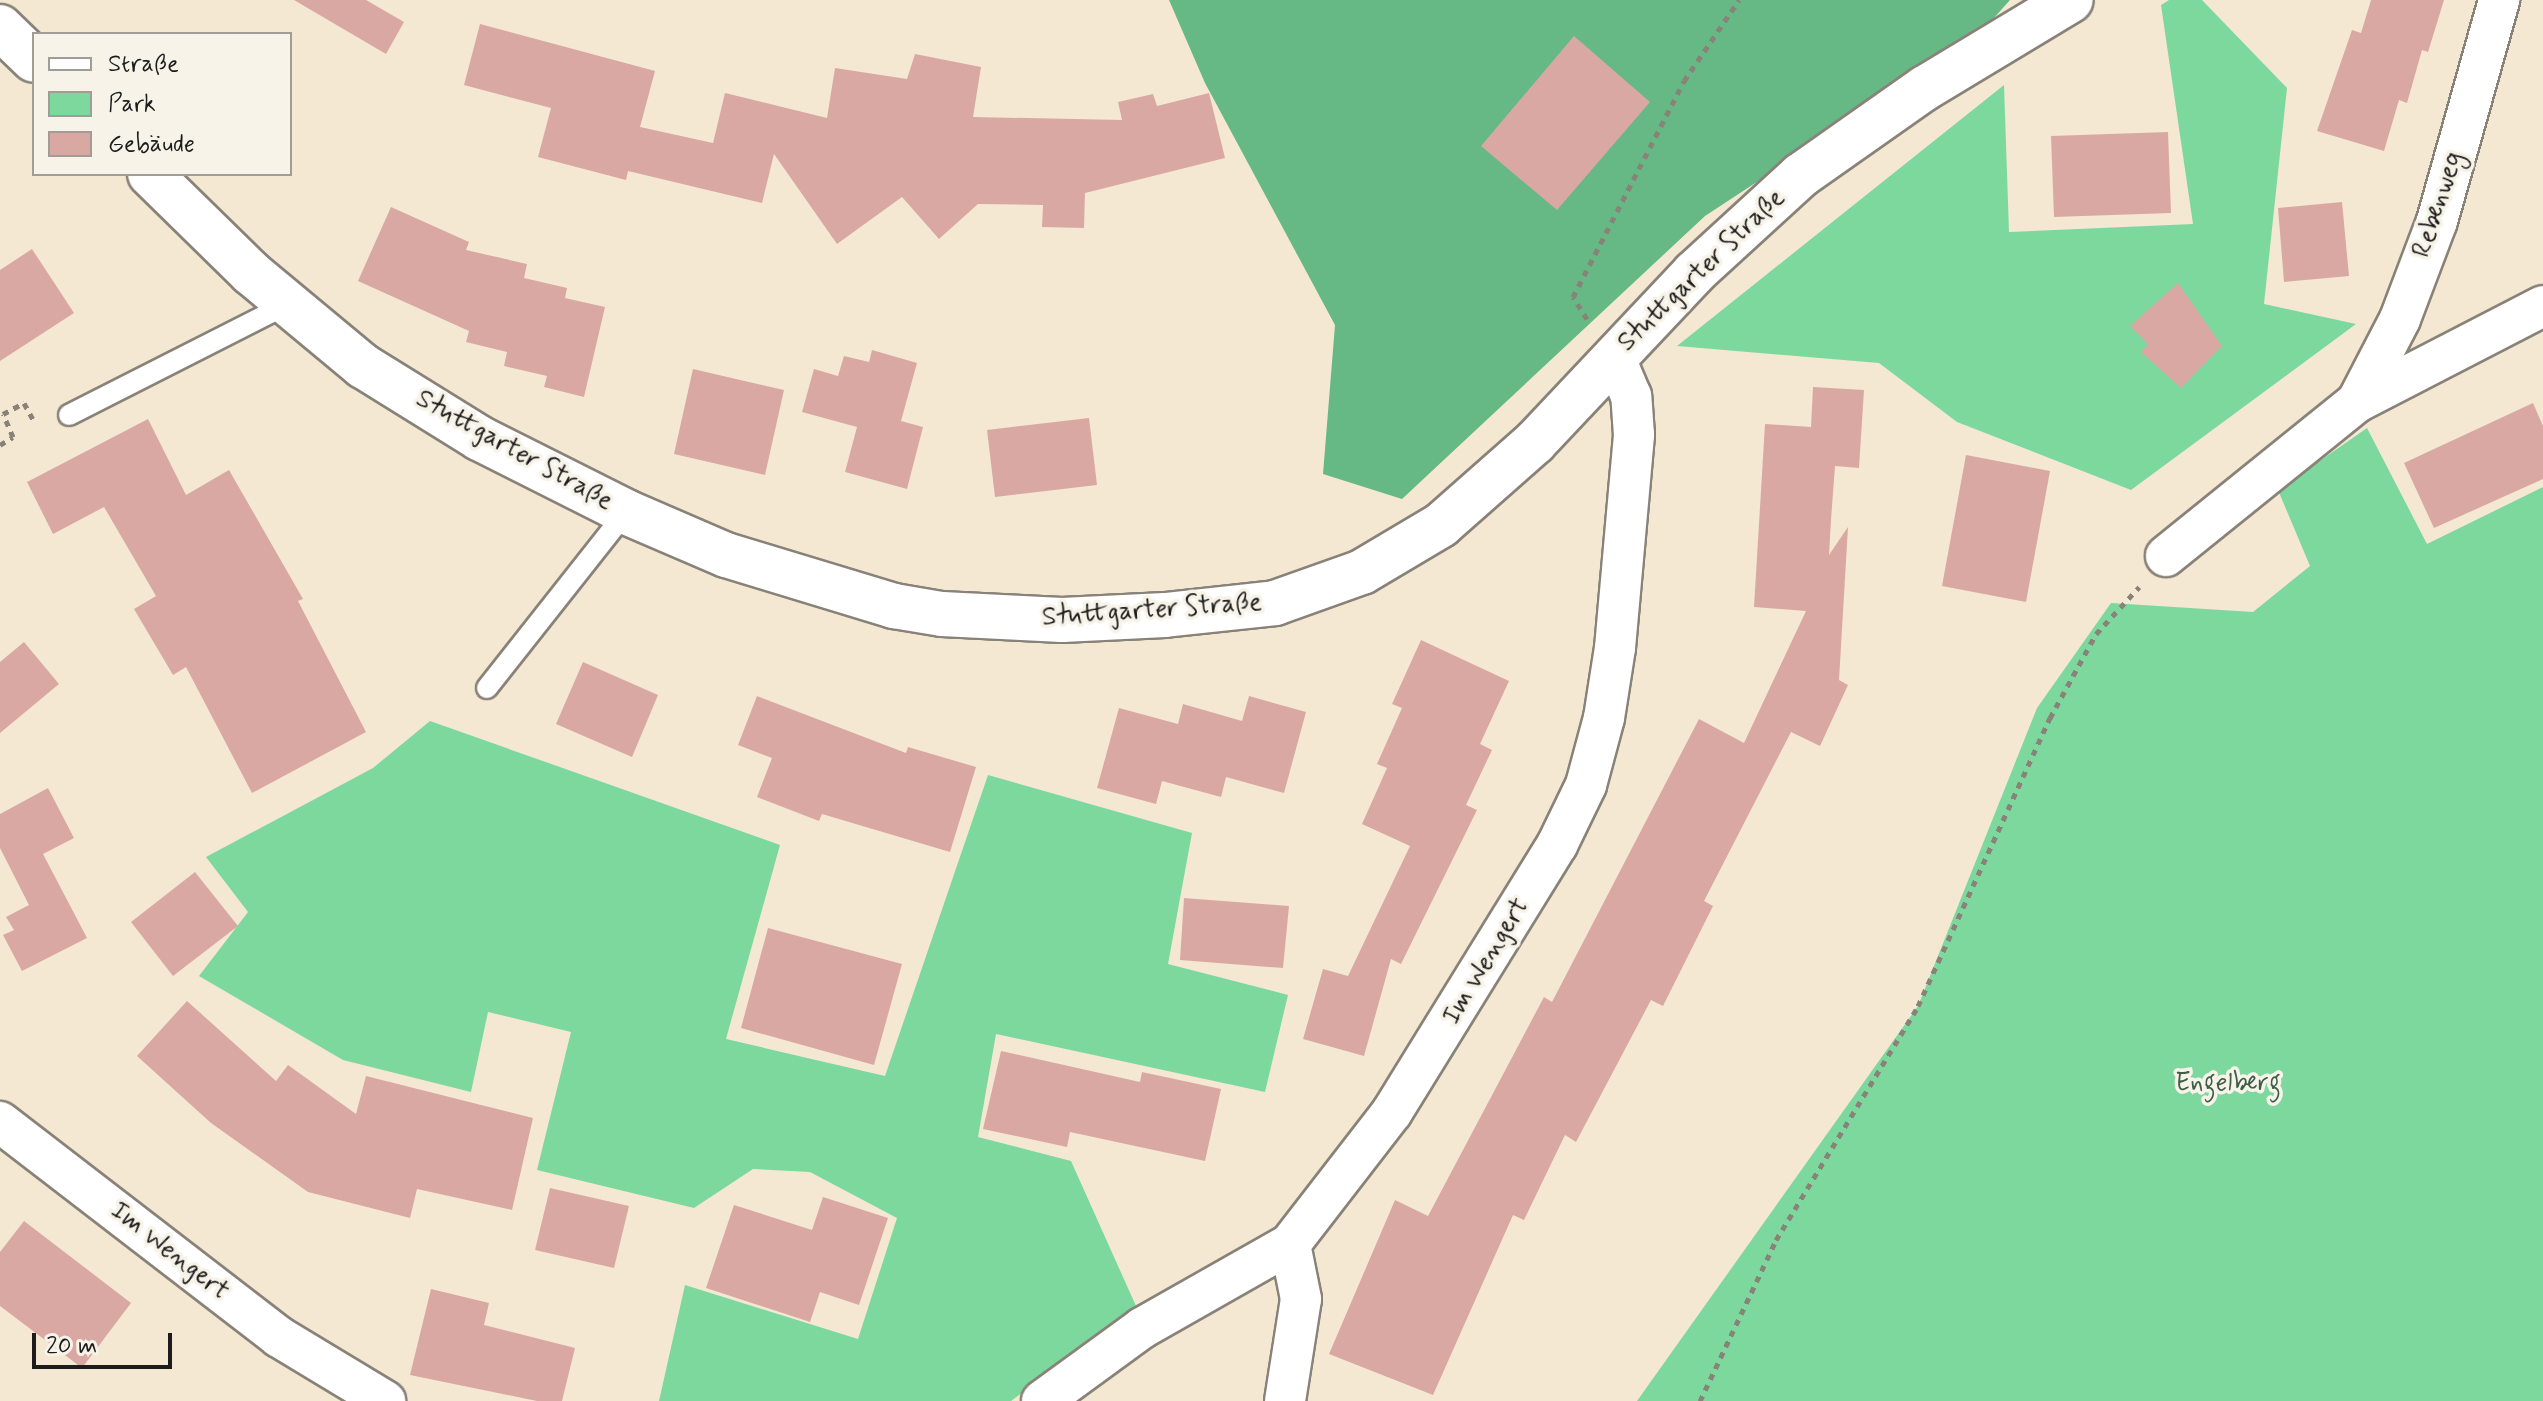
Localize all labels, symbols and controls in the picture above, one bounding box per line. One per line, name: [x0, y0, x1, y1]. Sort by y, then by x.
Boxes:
legend: [32, 32, 292, 176]
text: Straße: [108, 49, 179, 80]
text: Park: [108, 89, 156, 120]
text: Gebäude: [108, 129, 195, 160]
street label: Rebenweg: [2407, 148, 2471, 262]
street label: Stuttgarter Straße: [1612, 183, 1792, 359]
street label: Stuttgarter Straße: [410, 384, 618, 518]
street label: Stuttgarter Straße: [1041, 588, 1263, 634]
street label: Im Wengert: [1438, 895, 1536, 1029]
park label: Engelberg: [2175, 1068, 2281, 1100]
street label: Im Wengert: [106, 1198, 232, 1306]
scale bar: [36, 1317, 176, 1367]
text: 20 m: [46, 1331, 97, 1362]

